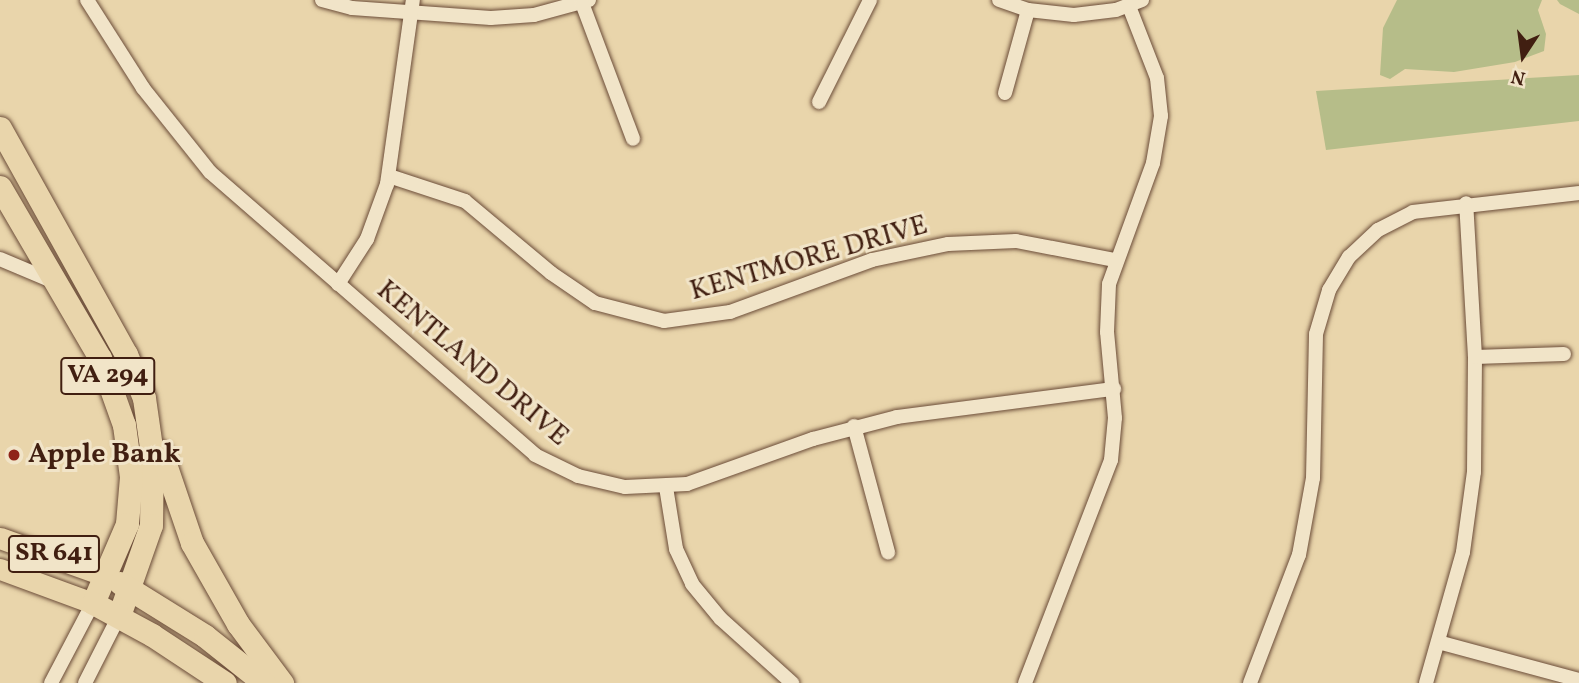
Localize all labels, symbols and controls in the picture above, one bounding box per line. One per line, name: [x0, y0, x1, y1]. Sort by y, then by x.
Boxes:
north arrow: [1488, 21, 1558, 91]
text: N: [1509, 62, 1528, 91]
street label: KENTMORE DRIVE: [686, 209, 932, 309]
street label: KENTLAND DRIVE: [369, 274, 575, 454]
road number: VA 294: [59, 354, 157, 398]
place label: Apple Bank: [28, 438, 181, 472]
marker: Apple Bank: [6, 447, 22, 463]
road number: SR 641: [7, 532, 101, 576]

